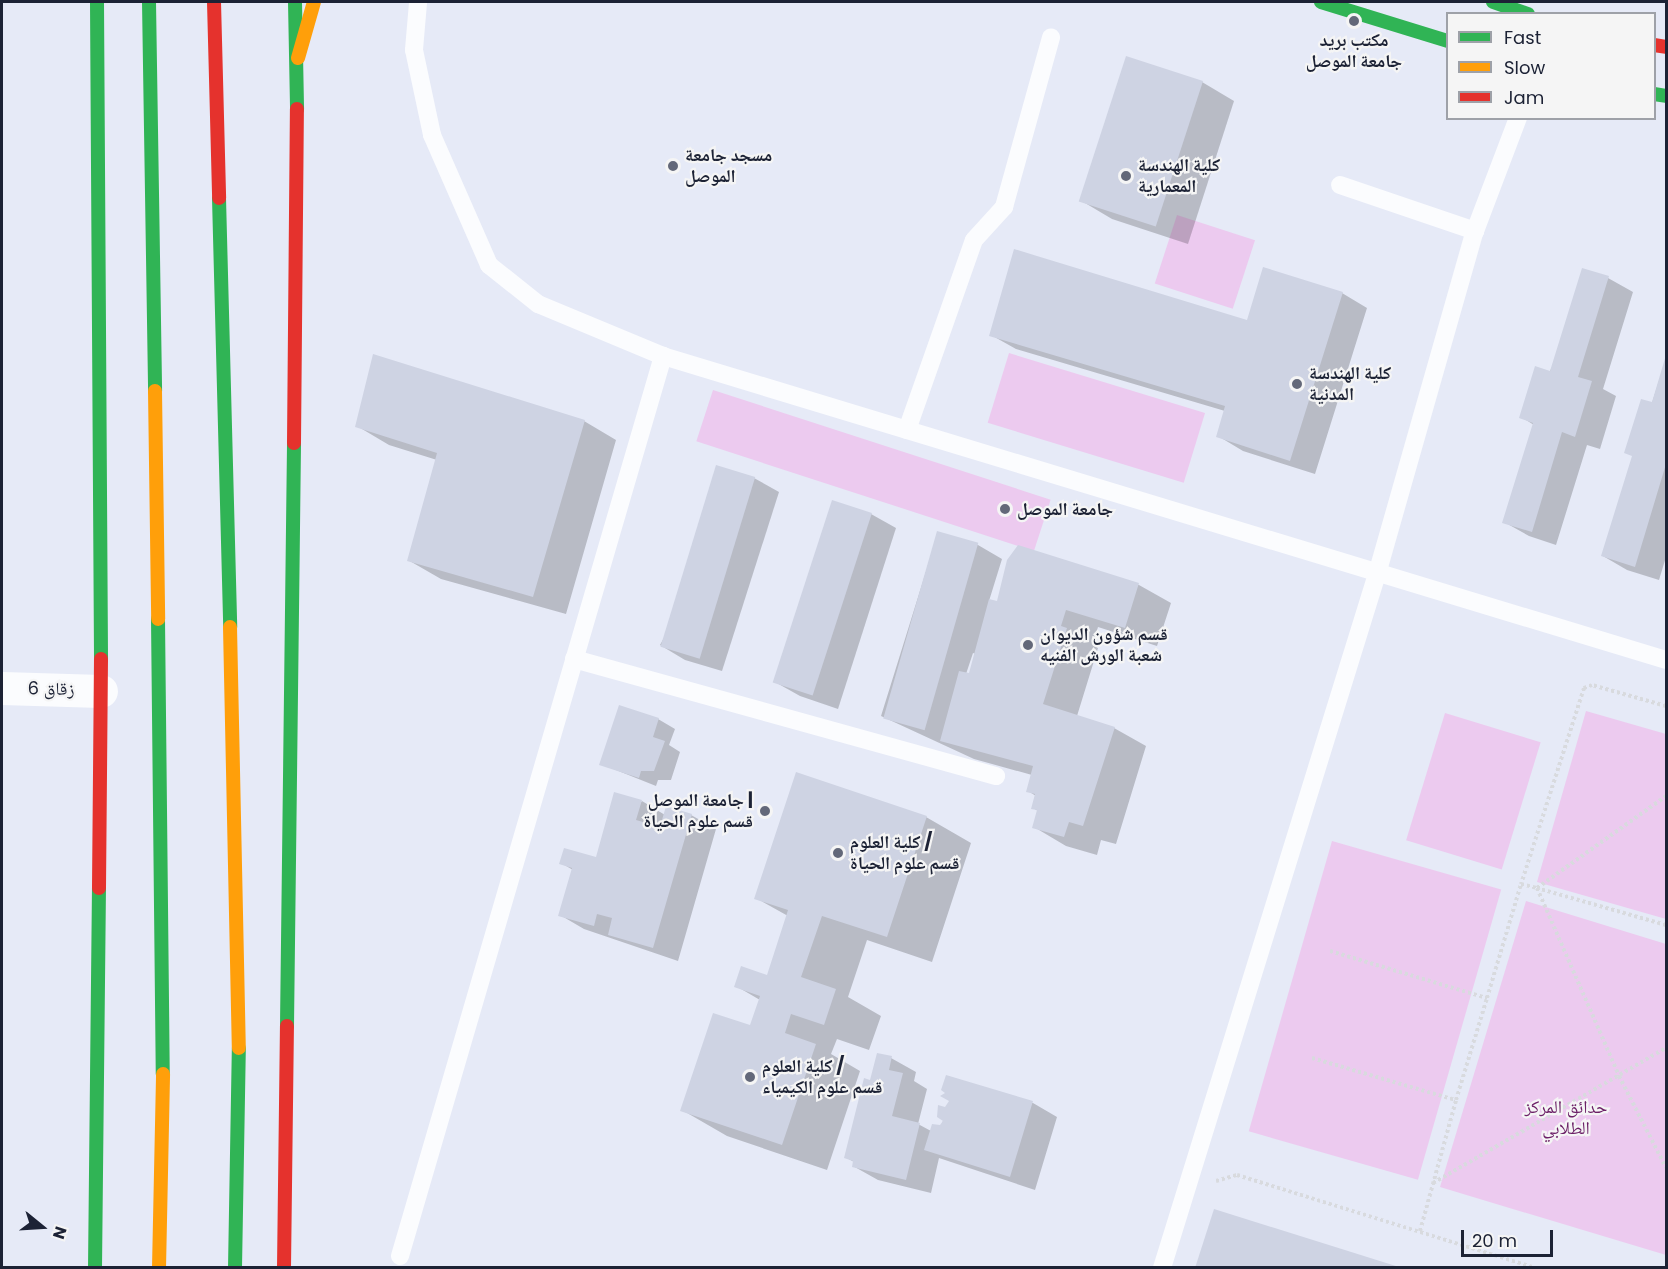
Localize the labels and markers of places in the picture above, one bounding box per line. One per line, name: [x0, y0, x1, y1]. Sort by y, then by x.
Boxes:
marker: مكتب بريد جامعة الموصل: [1347, 14, 1361, 28]
place label: مكتب بريد جامعة الموصل: [1306, 30, 1402, 72]
place label: مسجد جامعة الموصل: [685, 145, 772, 188]
place label: كلية الهندسة المعمارية: [1138, 155, 1220, 198]
marker: مسجد جامعة الموصل: [666, 159, 680, 173]
marker: كلية الهندسة المعمارية: [1119, 169, 1133, 183]
place label: كلية الهندسة المدنية: [1309, 363, 1391, 406]
marker: كلية الهندسة المدنية: [1290, 377, 1304, 391]
place label: جامعة الموصل: [1017, 498, 1113, 520]
marker: جامعة الموصل: [998, 502, 1012, 516]
place label: قسم شؤون الديوان شعبة الورش الفنيه: [1040, 624, 1168, 666]
marker: قسم شؤون الديوان شعبة الورش الفنيه: [1021, 638, 1035, 652]
place label: جامعة الموصل | قسم علوم الحياة: [643, 790, 753, 832]
marker: جامعة الموصل | قسم علوم الحياة: [758, 804, 772, 818]
place label: كلية العلوم / قسم علوم الحياة: [850, 832, 960, 874]
marker: كلية العلوم / قسم علوم الحياة: [831, 846, 845, 860]
place label: كلية العلوم / قسم علوم الكيمياء: [762, 1056, 883, 1098]
marker: كلية العلوم / قسم علوم الكيمياء: [743, 1070, 757, 1084]

